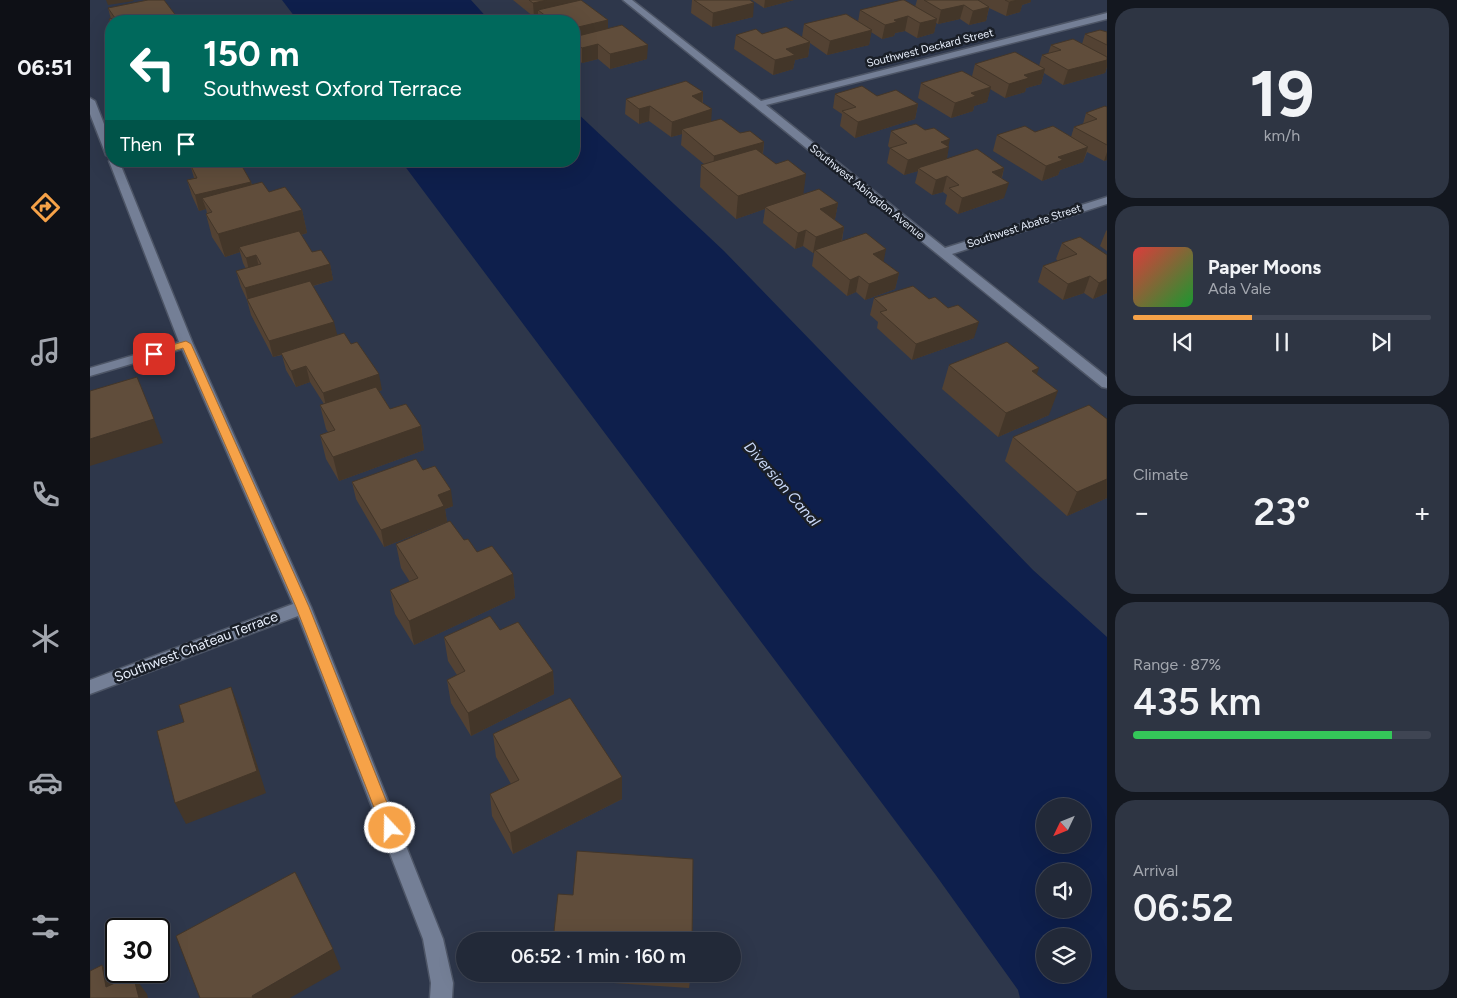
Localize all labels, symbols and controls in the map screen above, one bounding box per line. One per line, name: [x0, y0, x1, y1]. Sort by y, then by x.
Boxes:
street label: Southwest Deckard Street: [865, 26, 995, 70]
text: 150 m: [203, 33, 300, 75]
icon: left: [120, 35, 185, 100]
text: 06:51: [17, 54, 73, 81]
text: 19: [1249, 54, 1315, 132]
text: Southwest Oxford Terrace: [203, 75, 462, 102]
text: km/h: [1264, 126, 1300, 145]
icon: arrive: [172, 130, 200, 158]
text: Then: [120, 133, 162, 156]
street label: Southwest Abingdon Avenue: [807, 142, 927, 242]
icon: directions: [28, 190, 63, 225]
street label: Southwest Abate Street: [965, 201, 1083, 251]
text: Paper Moons: [1208, 256, 1321, 279]
text: Ada Vale: [1208, 279, 1271, 298]
icon: previous: [1169, 328, 1197, 356]
icon: pause: [1268, 328, 1296, 356]
icon: next: [1367, 328, 1395, 356]
pin: [133, 333, 175, 375]
icon: music: [28, 334, 63, 369]
icon: arrive: [140, 340, 168, 368]
water label: Diversion Canal: [740, 438, 824, 530]
text: Climate: [1133, 465, 1188, 484]
icon: phone: [28, 477, 63, 512]
text: 23°: [1254, 489, 1310, 535]
text: −: [1133, 495, 1150, 529]
text: +: [1414, 495, 1431, 529]
street label: Southwest Chateau Terrace: [112, 608, 281, 686]
icon: climate: [28, 621, 63, 656]
text: Range · 87%: [1133, 655, 1221, 674]
text: 435 km: [1133, 679, 1261, 725]
icon: car: [28, 765, 63, 800]
north arrow: [1036, 798, 1091, 852]
map controls: [1036, 798, 1091, 983]
position arrow: [363, 801, 415, 853]
text: Arrival: [1133, 861, 1178, 880]
button: sound: [1036, 863, 1091, 918]
text: 06:52: [1133, 885, 1234, 931]
icon: filters: [28, 909, 63, 944]
speed limit sign: 30: [105, 918, 170, 983]
button: layers: [1036, 928, 1091, 983]
text: 06:52 · 1 min · 160 m: [511, 945, 686, 968]

